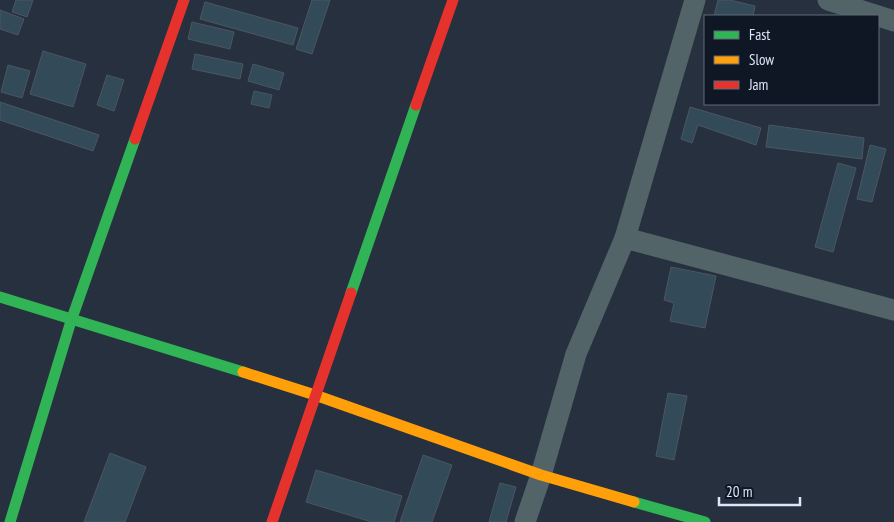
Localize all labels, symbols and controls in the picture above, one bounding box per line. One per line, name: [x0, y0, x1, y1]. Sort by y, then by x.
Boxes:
legend: [704, 15, 879, 105]
text: Fast: [749, 25, 770, 44]
text: Slow: [749, 50, 774, 69]
text: Jam: [748, 75, 768, 94]
scale bar: [719, 474, 800, 506]
text: 20 m: [726, 482, 752, 501]

